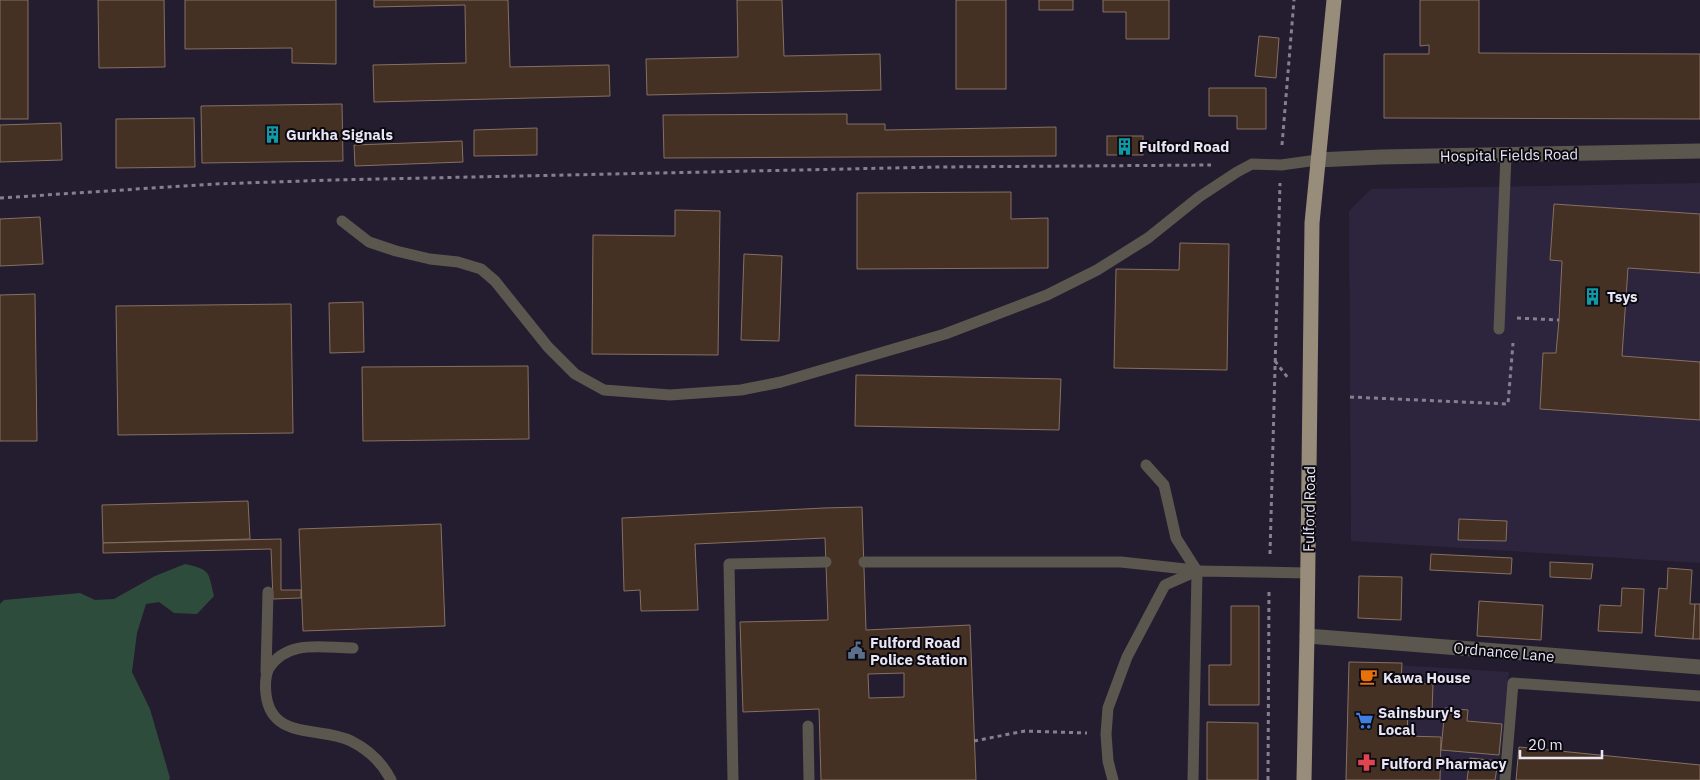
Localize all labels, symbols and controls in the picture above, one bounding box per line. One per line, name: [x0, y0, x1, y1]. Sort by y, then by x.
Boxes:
building icon: Gurkha Signals: [262, 124, 282, 144]
place label: Gurkha Signals: [286, 125, 393, 144]
building icon: Fulford Road: [1115, 136, 1135, 156]
place label: Fulford Road: [1139, 137, 1229, 156]
street label: Hospital Fields Road: [1440, 144, 1578, 166]
building icon: Tsys: [1583, 286, 1603, 306]
place label: Tsys: [1607, 287, 1638, 306]
street label: Fulford Road: [1299, 466, 1319, 552]
place label: Fulford Road Police Station: [870, 633, 967, 669]
street label: Ordnance Lane: [1453, 638, 1555, 666]
public building icon: Fulford Road Police Station: [846, 641, 866, 661]
cafe icon: Kawa House: [1359, 667, 1379, 687]
place label: Kawa House: [1383, 668, 1470, 687]
place label: Sainsbury's Local: [1378, 703, 1461, 739]
supermarket icon: Sainsbury's Local: [1354, 711, 1374, 731]
scale bar: [1520, 728, 1602, 760]
text: 20 m: [1528, 735, 1563, 754]
pharmacy icon: Fulford Pharmacy: [1357, 753, 1377, 773]
place label: Fulford Pharmacy: [1381, 754, 1506, 773]

